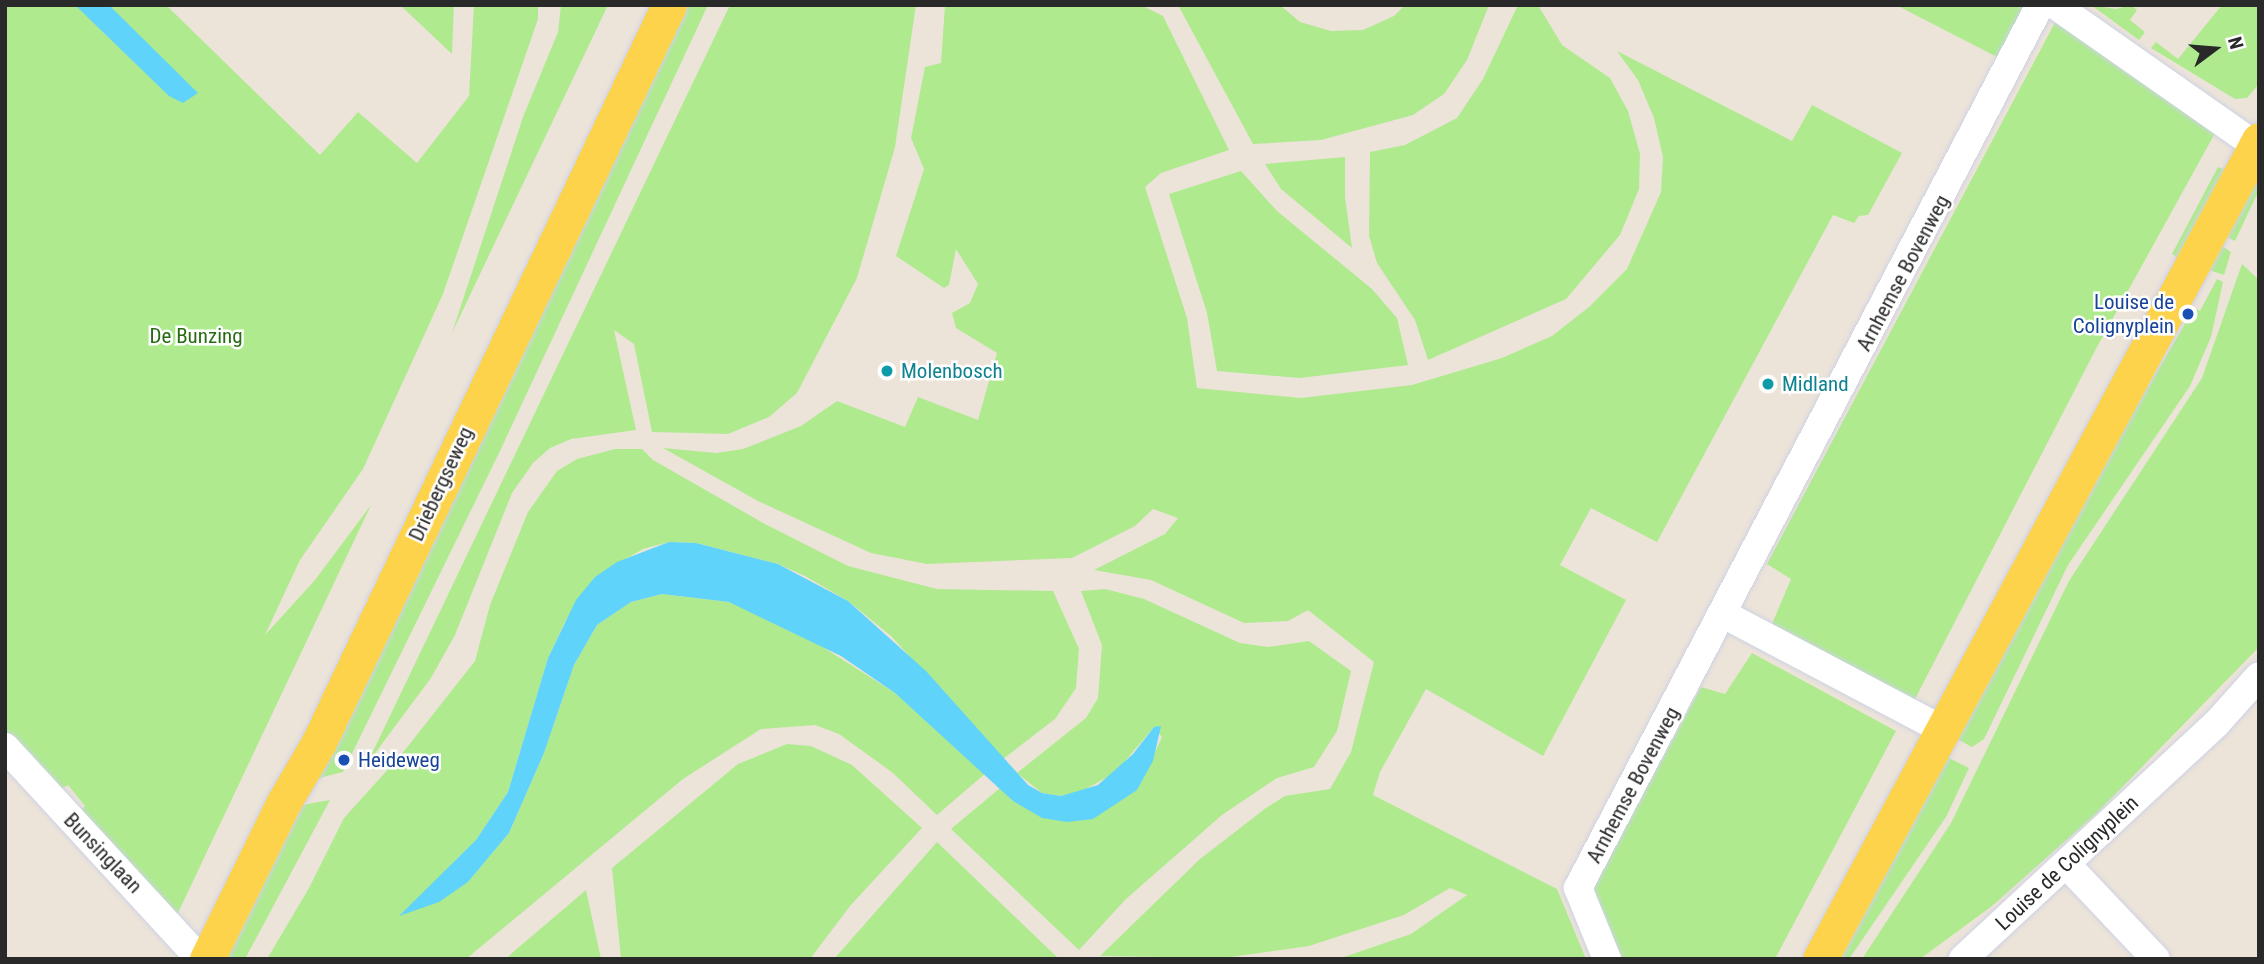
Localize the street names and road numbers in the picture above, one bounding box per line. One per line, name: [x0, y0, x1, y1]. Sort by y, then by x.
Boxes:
street label: Arnhemse Bovenweg: [1851, 191, 1955, 355]
street label: Driebergseweg: [404, 423, 478, 545]
street label: Arnhemse Bovenweg: [1581, 703, 1685, 867]
street label: Louise de Colignyplein: [1990, 790, 2144, 936]
street label: Bunsinglaan: [59, 808, 147, 898]

